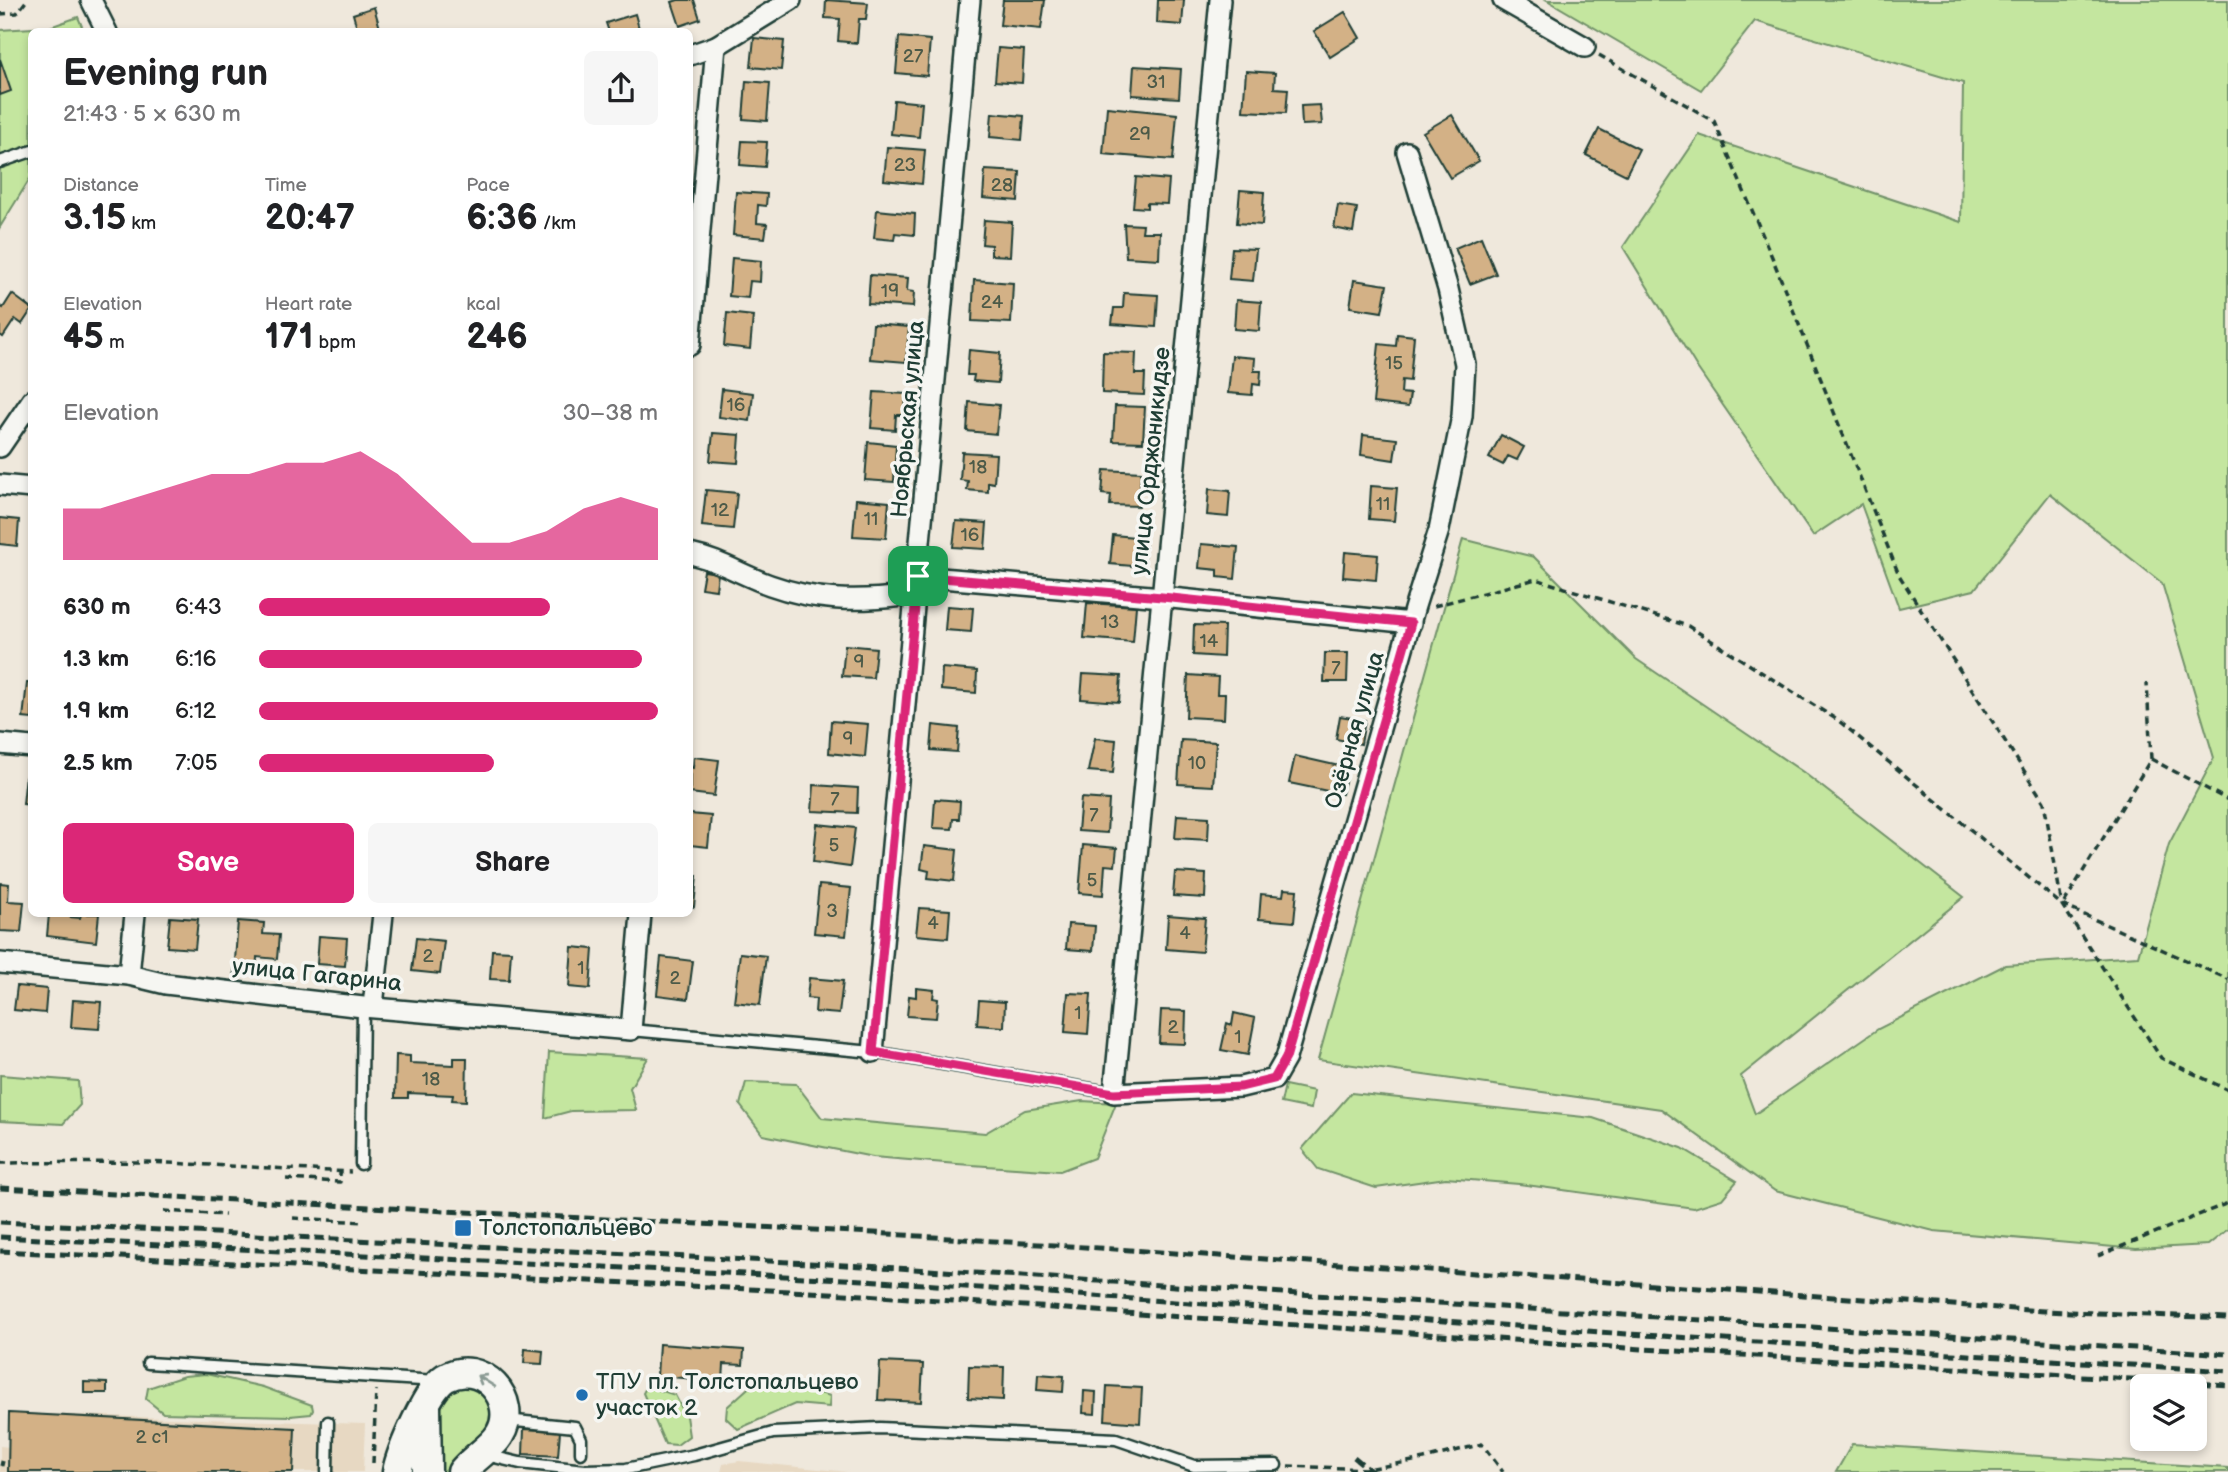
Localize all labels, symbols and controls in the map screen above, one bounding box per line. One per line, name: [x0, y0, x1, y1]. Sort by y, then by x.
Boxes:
house number: 27: [903, 45, 924, 68]
text: Evening run: [63, 51, 268, 96]
button: share: [584, 51, 658, 125]
house number: 31: [1146, 71, 1166, 94]
text: 21:43 · 5 × 630 m: [63, 100, 241, 128]
house number: 29: [1129, 123, 1151, 146]
house number: 23: [894, 154, 916, 177]
text: Distance: [63, 174, 139, 197]
text: Time: [265, 174, 307, 197]
text: Pace: [466, 174, 510, 197]
house number: 28: [991, 174, 1013, 197]
text: 3.15: [63, 197, 126, 240]
text: 20:47: [265, 197, 355, 240]
text: 6:36: [466, 197, 538, 240]
text: km: [126, 212, 156, 235]
text: /km: [538, 212, 576, 235]
house number: 19: [881, 280, 899, 303]
house number: 24: [981, 291, 1004, 314]
text: Elevation: [63, 293, 142, 316]
text: Heart rate: [265, 293, 352, 316]
text: kcal: [466, 293, 500, 316]
text: 45: [63, 316, 104, 359]
text: 171: [265, 316, 313, 359]
text: 246: [466, 316, 528, 359]
street label: Ноябрьская улица: [885, 319, 931, 519]
text: m: [104, 331, 125, 354]
text: bpm: [313, 331, 356, 354]
street label: улица Орджоникидзе: [1125, 345, 1177, 576]
house number: 15: [1385, 352, 1403, 375]
house number: 16: [727, 394, 745, 417]
text: Elevation: [63, 399, 159, 427]
text: 30–38 m: [562, 399, 658, 427]
house number: 18: [969, 456, 987, 479]
house number: 11: [1376, 493, 1390, 516]
house number: 12: [711, 499, 730, 522]
house number: 11: [864, 508, 878, 531]
house number: 16: [961, 524, 979, 547]
pin: [888, 546, 948, 606]
icon: arrive: [899, 557, 937, 595]
text: 630 m: [63, 593, 131, 621]
text: 6:43: [175, 593, 222, 621]
house number: 13: [1100, 611, 1120, 634]
house number: 14: [1200, 630, 1219, 653]
text: 1.3 km: [63, 645, 129, 673]
text: 6:16: [175, 645, 217, 673]
street label: Озёрная улица: [1319, 648, 1391, 812]
house number: 9: [854, 651, 864, 674]
house number: 7: [1331, 657, 1341, 680]
text: 1.9 km: [63, 697, 129, 725]
text: 6:12: [175, 697, 216, 725]
house number: 9: [843, 728, 853, 751]
text: 2.5 km: [63, 749, 133, 777]
text: 7:05: [175, 749, 218, 777]
house number: 10: [1188, 752, 1206, 775]
house number: 7: [830, 788, 840, 811]
house number: 7: [1089, 804, 1099, 827]
button: Save: [63, 823, 354, 903]
button: Share: [368, 823, 658, 903]
house number: 5: [829, 834, 840, 857]
house number: 5: [1087, 869, 1098, 892]
house number: 3: [826, 900, 838, 923]
house number: 4: [927, 912, 939, 935]
house number: 4: [1179, 922, 1191, 945]
house number: 2: [422, 945, 434, 968]
street label: улица Гагарина: [231, 952, 404, 998]
house number: 1: [577, 957, 585, 980]
house number: 2: [669, 967, 681, 990]
house number: 1: [1074, 1002, 1082, 1025]
house number: 2: [1167, 1016, 1179, 1039]
house number: 1: [1234, 1026, 1242, 1049]
house number: 18: [422, 1068, 440, 1091]
place label: Толстопальцево: [479, 1214, 653, 1242]
marker: Толстопальцево: [453, 1218, 473, 1238]
place label: ТПУ пл. Толстопальцево участок 2: [596, 1368, 858, 1422]
one-way arrow: [477, 1373, 496, 1388]
map controls: [2130, 1374, 2207, 1451]
button: layers: [2130, 1374, 2207, 1451]
marker: ТПУ пл. Толстопальцево участок 2: [574, 1387, 590, 1403]
house number: 2 с1: [135, 1426, 169, 1449]

